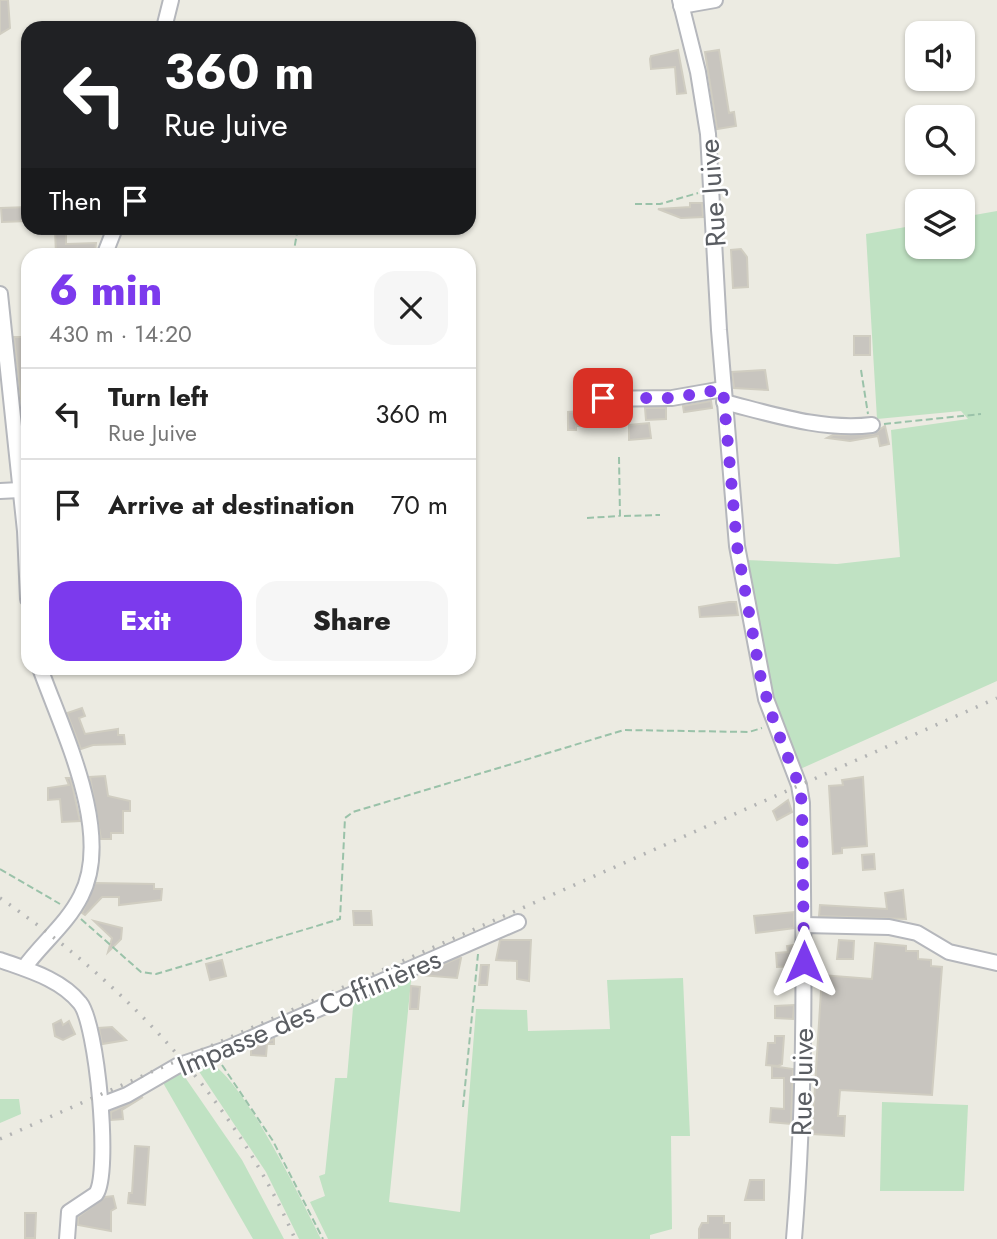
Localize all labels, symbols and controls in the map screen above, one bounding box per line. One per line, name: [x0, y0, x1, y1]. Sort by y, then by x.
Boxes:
map controls: [905, 21, 975, 259]
button: sound: [905, 21, 975, 91]
text: 360 m: [164, 37, 315, 107]
icon: left: [49, 49, 140, 140]
text: Rue Juive: [164, 102, 288, 148]
button: search: [905, 105, 975, 175]
street label: Rue Juive: [688, 138, 737, 248]
text: Then: [49, 182, 102, 220]
icon: arrive: [116, 182, 154, 220]
button: layers: [905, 189, 975, 259]
text: 6 min: [49, 260, 162, 321]
button: close: [374, 271, 448, 345]
text: 430 m · 14:20: [49, 317, 192, 351]
pin: [573, 368, 633, 428]
text: Turn left: [108, 378, 208, 416]
icon: arrive: [584, 379, 622, 417]
icon: left: [49, 395, 87, 433]
text: 360 m: [375, 395, 448, 433]
text: Rue Juive: [108, 416, 197, 450]
icon: arrive: [49, 486, 87, 524]
text: Arrive at destination: [108, 486, 355, 524]
text: 70 m: [391, 486, 448, 524]
button: Exit: [49, 581, 242, 661]
button: Share: [256, 581, 448, 661]
position arrow: [767, 925, 841, 999]
street label: Impasse des Coffinières: [171, 938, 447, 1087]
street label: Rue Juive: [781, 1028, 824, 1136]

